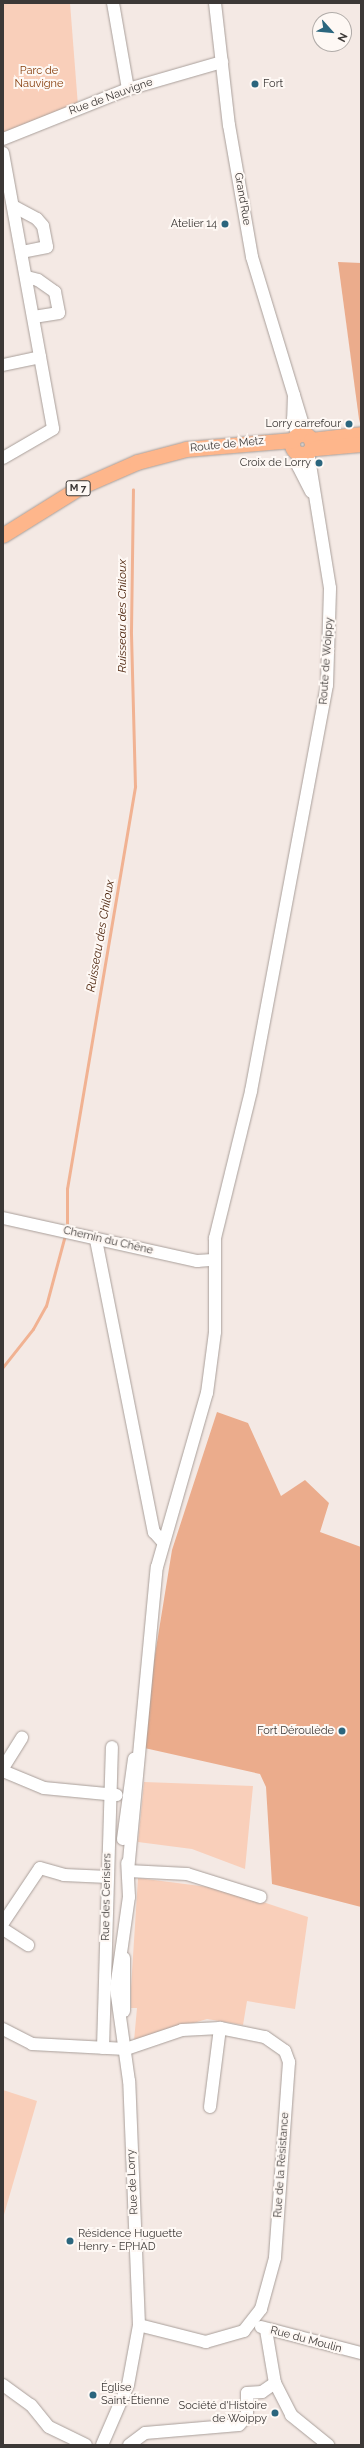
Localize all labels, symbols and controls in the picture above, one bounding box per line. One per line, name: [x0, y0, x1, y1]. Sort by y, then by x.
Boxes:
north arrow: [312, 12, 352, 52]
text: N: [335, 31, 350, 44]
park label: Parc de Nauvigne: [15, 65, 63, 91]
street label: Rue de Nauvigne: [67, 76, 155, 118]
place label: Fort: [263, 77, 283, 91]
marker: Fort: [250, 79, 260, 89]
street label: Grand'Rue: [231, 172, 253, 226]
place label: Atelier 14: [171, 217, 217, 231]
marker: Atelier 14: [220, 219, 230, 229]
place label: Lorry carrefour: [265, 417, 341, 431]
marker: Lorry carrefour: [344, 419, 354, 429]
street label: Route de Metz: [189, 435, 265, 455]
place label: Croix de Lorry: [240, 456, 311, 470]
marker: Croix de Lorry: [314, 458, 324, 468]
road number: M 7: [65, 480, 91, 496]
water label: Ruisseau des Chiloux: [116, 559, 130, 673]
street label: Route de Woippy: [317, 617, 337, 705]
water label: Ruisseau des Chiloux: [84, 879, 118, 993]
street label: Chemin du Chêne: [62, 1224, 154, 1258]
place label: Fort Déroulède: [257, 1724, 334, 1738]
marker: Fort Déroulède: [337, 1726, 347, 1736]
street label: Rue des Cerisiers: [100, 1853, 114, 1941]
street label: Rue de la Résistance: [272, 2112, 292, 2218]
street label: Rue de Lorry: [125, 2149, 141, 2215]
place label: Résidence Huguette Henry - EPHAD: [78, 2228, 182, 2254]
marker: Résidence Huguette Henry - EPHAD: [65, 2236, 75, 2246]
street label: Rue du Moulin: [269, 2324, 343, 2356]
place label: Église Saint-Étienne: [101, 2382, 169, 2408]
marker: Église Saint-Étienne: [88, 2390, 98, 2400]
place label: Société d'Histoire de Woippy: [179, 2400, 267, 2426]
marker: Société d'Histoire de Woippy: [270, 2408, 280, 2418]

